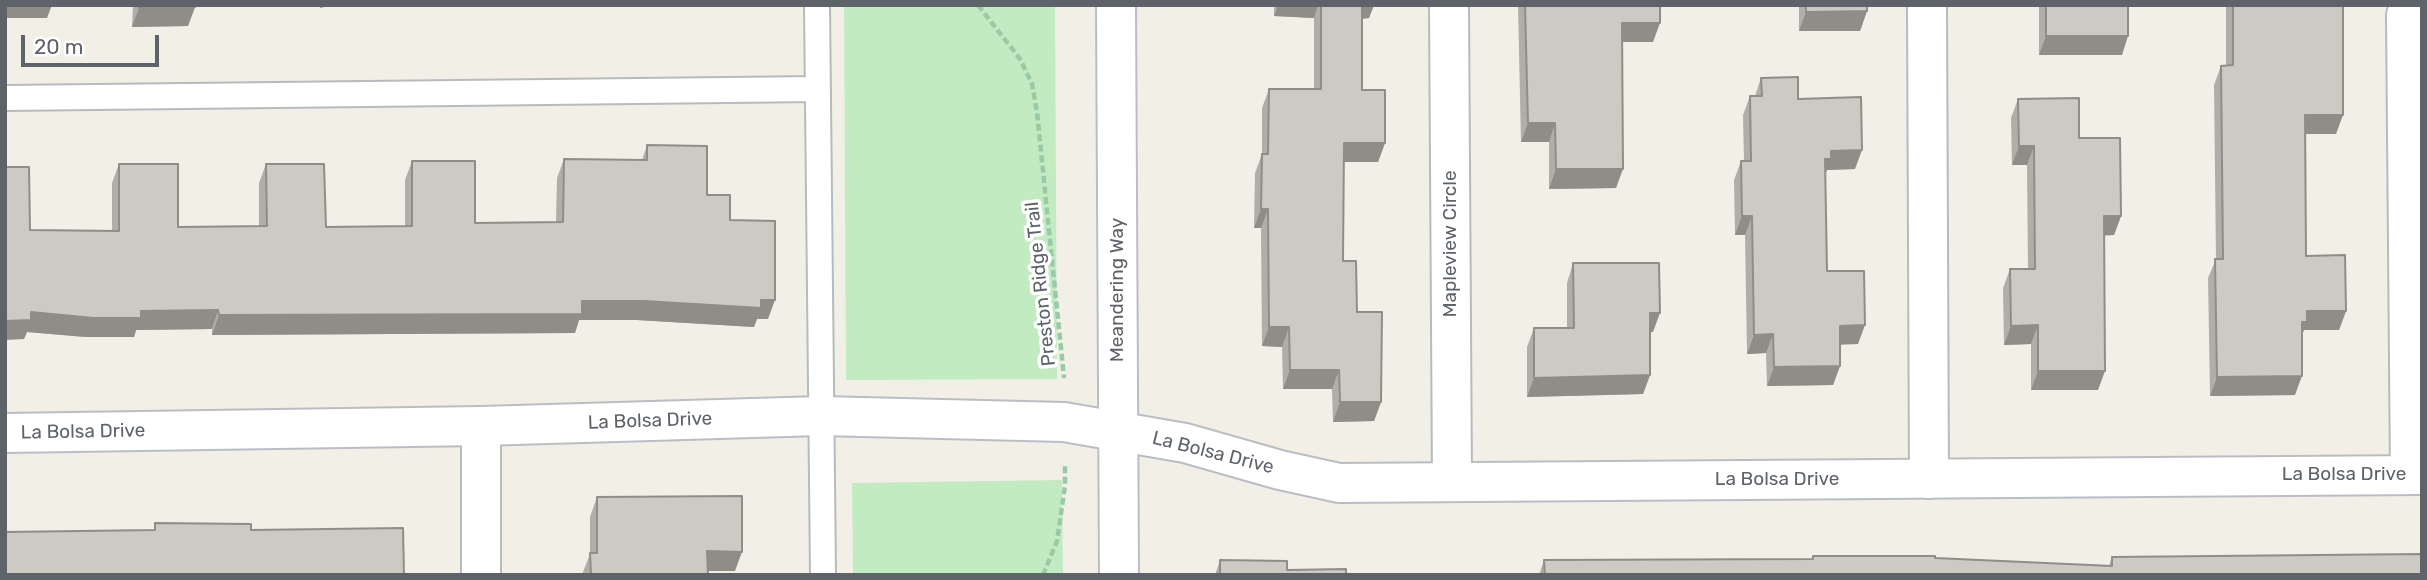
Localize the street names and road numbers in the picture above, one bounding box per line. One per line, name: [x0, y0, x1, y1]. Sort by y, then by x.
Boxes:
street label: Mapleview Circle: [1440, 170, 1462, 318]
street label: Preston Ridge Trail: [1021, 201, 1061, 367]
street label: Meandering Way: [1107, 218, 1129, 362]
street label: La Bolsa Drive: [587, 407, 713, 435]
street label: La Bolsa Drive: [21, 420, 145, 444]
street label: La Bolsa Drive: [1150, 427, 1276, 479]
street label: La Bolsa Drive: [2282, 464, 2406, 486]
street label: La Bolsa Drive: [1715, 469, 1839, 491]

